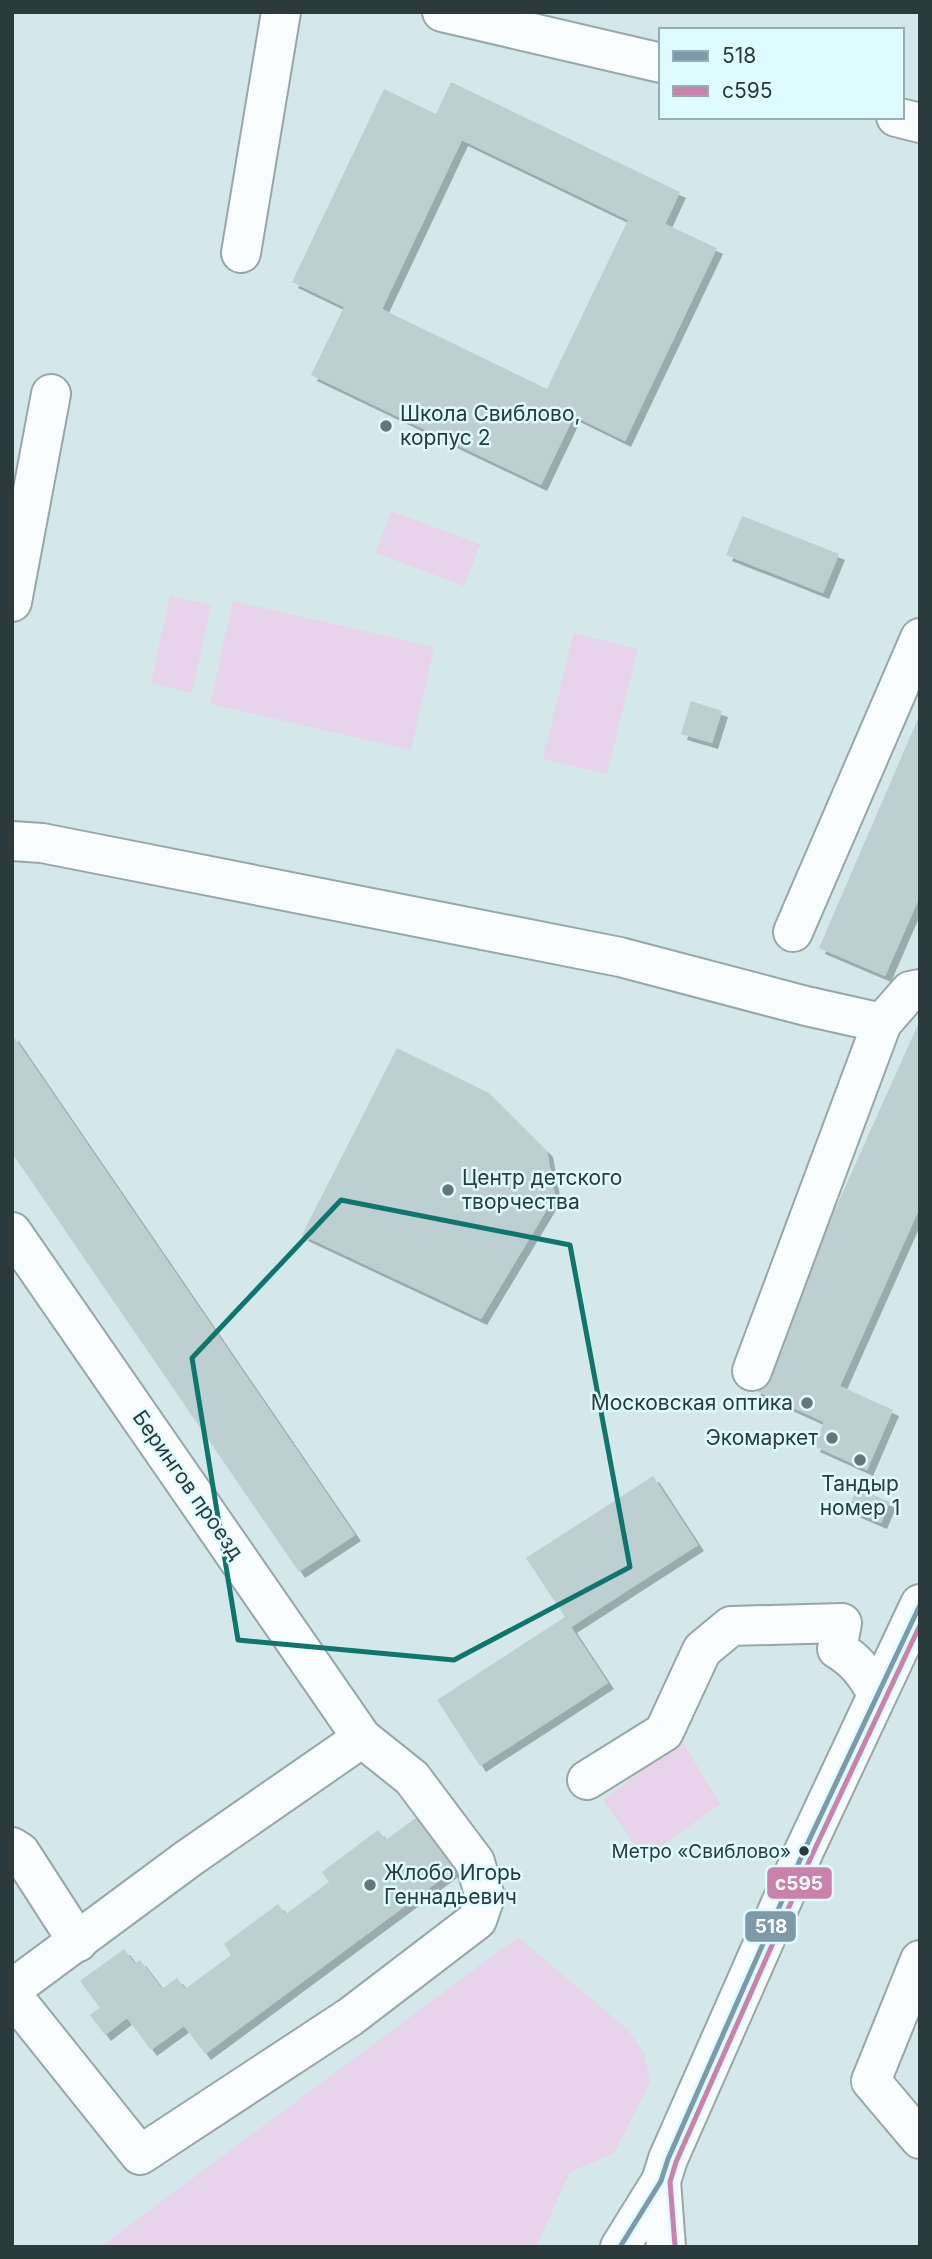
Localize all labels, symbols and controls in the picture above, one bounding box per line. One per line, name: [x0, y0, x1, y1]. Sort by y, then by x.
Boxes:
legend: [659, 28, 904, 119]
text: 518: [722, 43, 756, 68]
text: с595: [722, 78, 773, 103]
place label: Школа Свиблово, корпус 2: [400, 401, 581, 450]
marker: Школа Свиблово, корпус 2: [378, 418, 394, 434]
place label: Центр детского творчества: [462, 1165, 622, 1214]
marker: Центр детского творчества: [440, 1182, 456, 1198]
place label: Московская оптика: [591, 1390, 793, 1415]
marker: Московская оптика: [799, 1395, 815, 1411]
street label: Берингов проезд: [128, 1405, 249, 1564]
place label: Экомаркет: [705, 1425, 818, 1450]
marker: Экомаркет: [824, 1430, 840, 1446]
marker: Тандыр номер 1: [852, 1452, 868, 1468]
place label: Тандыр номер 1: [820, 1471, 900, 1520]
place label: Метро «Свиблово»: [612, 1840, 791, 1863]
marker: Метро «Свиблово»: [797, 1844, 811, 1858]
place label: Жлобо Игорь Геннадьевич: [384, 1860, 522, 1909]
line badge: с595: [766, 1866, 833, 1900]
text: с595: [775, 1872, 823, 1895]
marker: Жлобо Игорь Геннадьевич: [362, 1877, 378, 1893]
line badge: 518: [744, 1910, 797, 1943]
text: 518: [755, 1915, 787, 1938]

